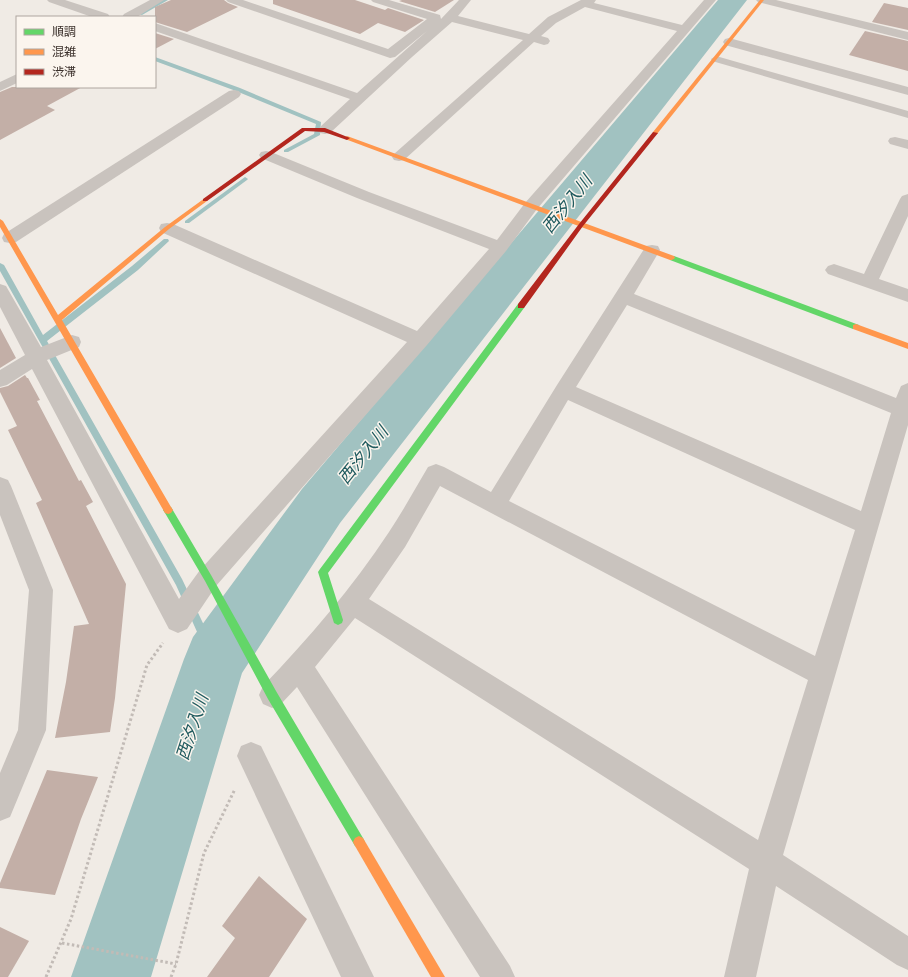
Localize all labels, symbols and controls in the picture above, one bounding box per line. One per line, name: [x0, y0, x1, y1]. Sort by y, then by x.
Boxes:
legend: [16, 16, 156, 88]
text: 順調: [52, 23, 76, 41]
text: 混雑: [52, 43, 76, 61]
text: 渋滞: [52, 63, 76, 81]
water label: 西汐入川: [536, 168, 599, 238]
water label: 西汐入川: [332, 419, 395, 489]
water label: 西汐入川: [170, 689, 215, 763]

